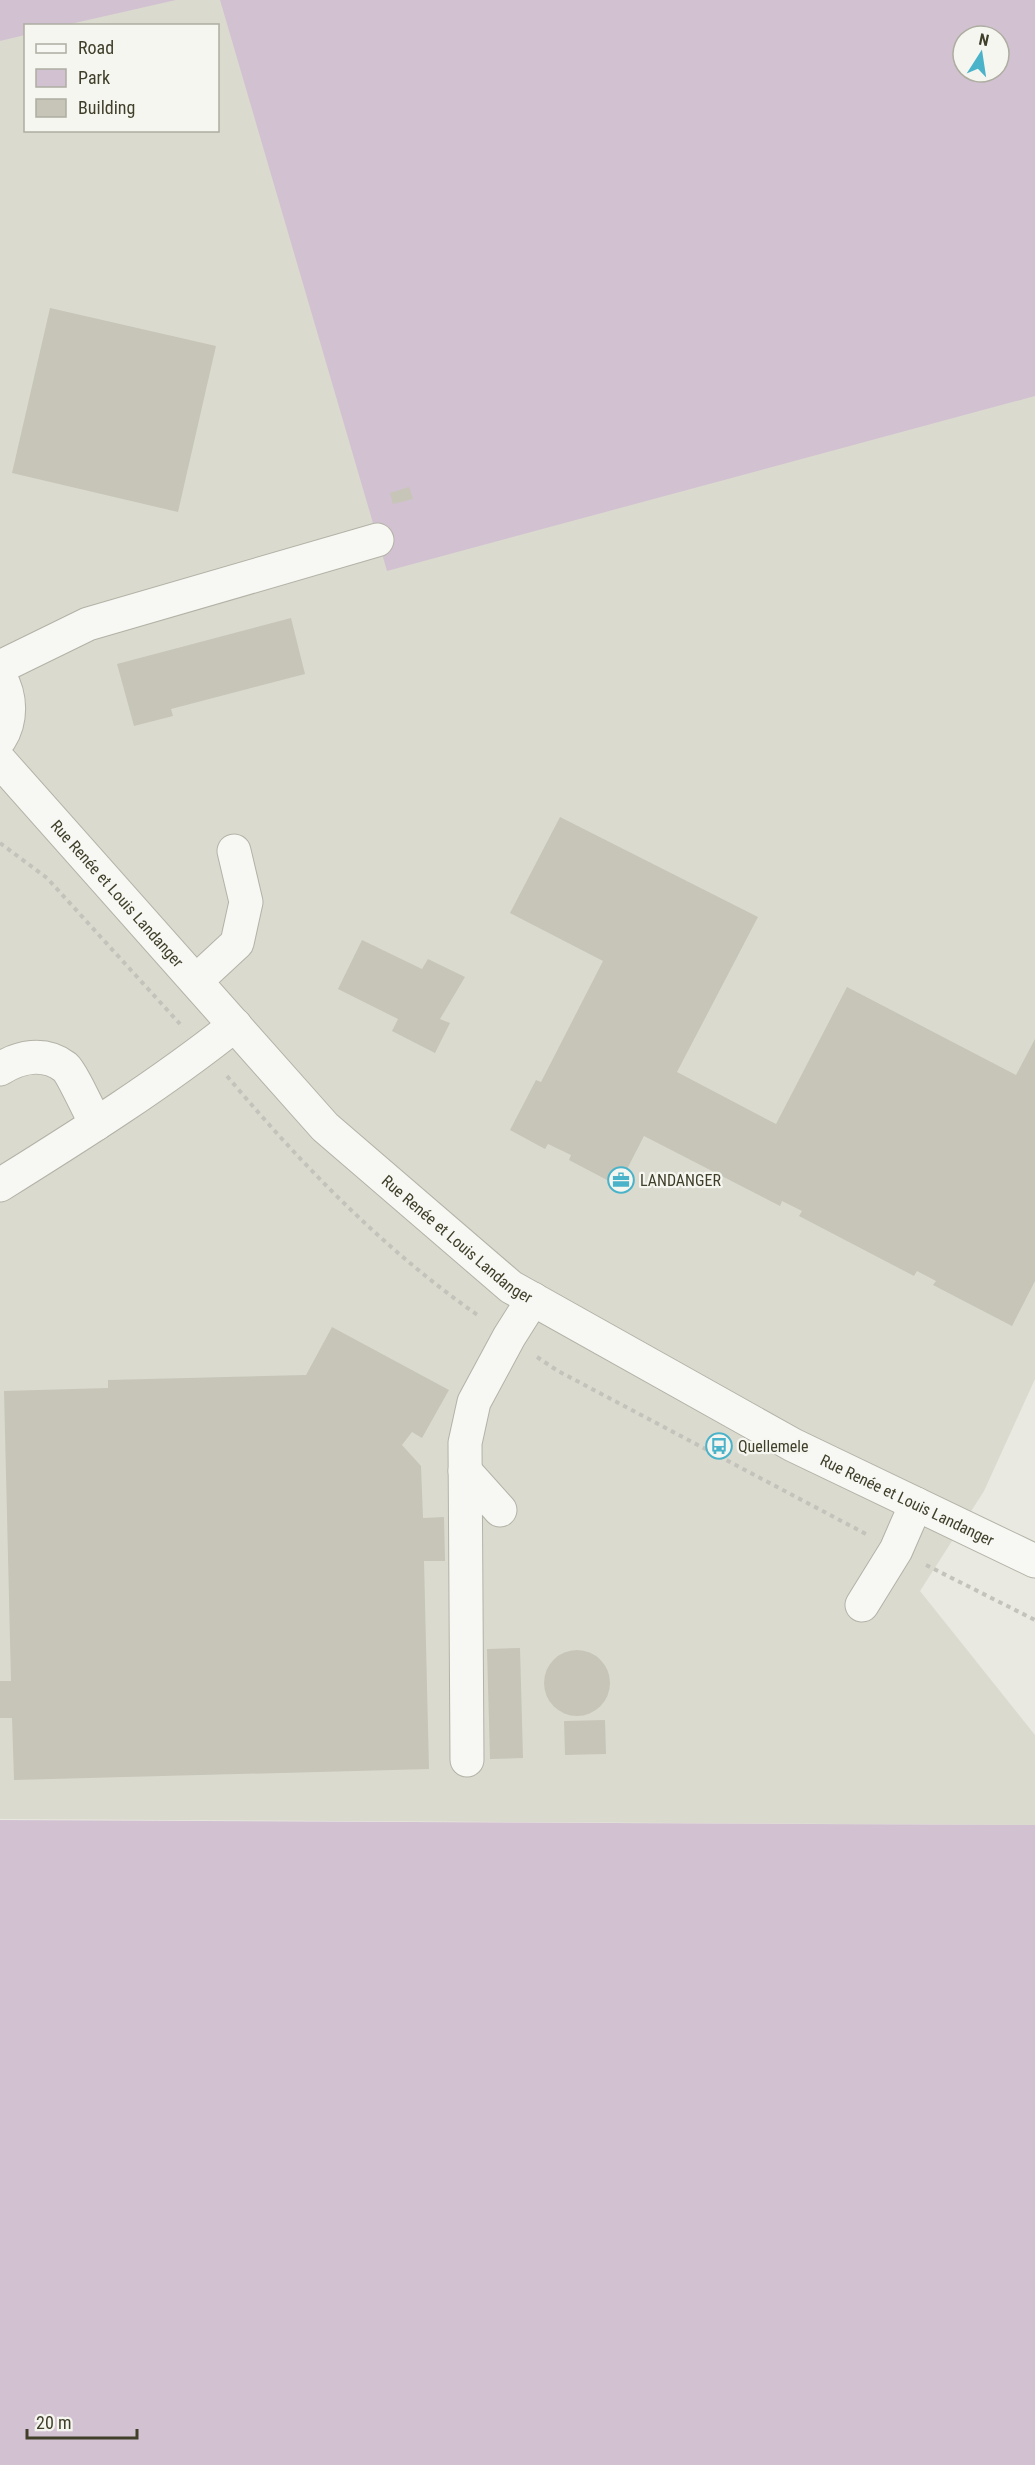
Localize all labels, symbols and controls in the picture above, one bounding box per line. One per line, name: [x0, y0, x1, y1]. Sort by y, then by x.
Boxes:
legend: [24, 24, 219, 132]
north arrow: [951, 24, 1011, 84]
text: N: [977, 30, 991, 50]
text: Road: [78, 37, 114, 58]
text: Park: [78, 67, 110, 88]
text: Building: [78, 97, 135, 118]
street label: Rue Renée et Louis Landanger: [47, 816, 188, 971]
office icon: LANDANGER: [606, 1165, 636, 1195]
street label: Rue Renée et Louis Landanger: [378, 1171, 536, 1307]
place label: LANDANGER: [640, 1171, 721, 1190]
bus stop icon: Quellemele: [704, 1431, 734, 1461]
place label: Quellemele: [738, 1437, 808, 1456]
street label: Rue Renée et Louis Landanger: [817, 1451, 997, 1550]
scale bar: [27, 2402, 136, 2440]
text: 20 m: [36, 2412, 71, 2433]

